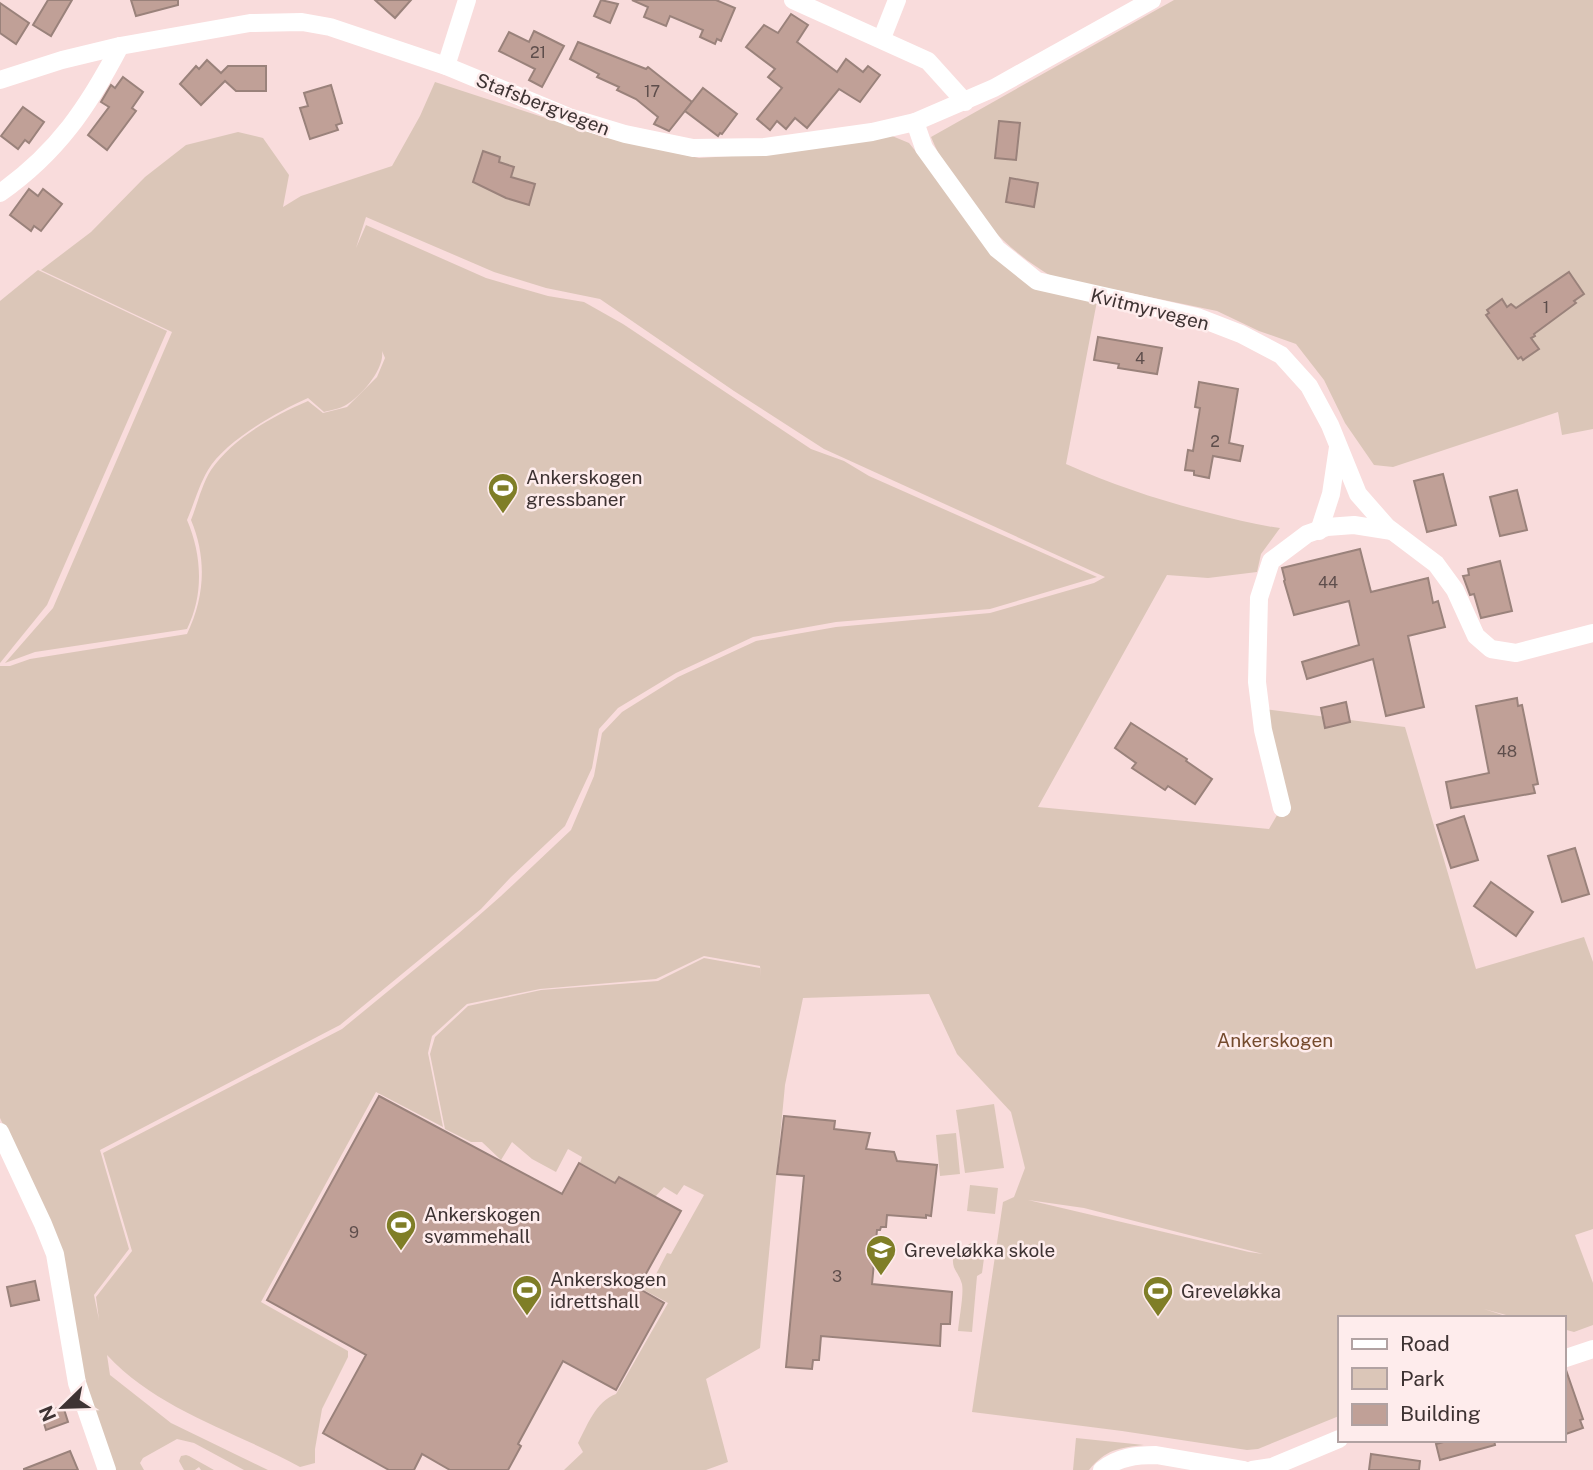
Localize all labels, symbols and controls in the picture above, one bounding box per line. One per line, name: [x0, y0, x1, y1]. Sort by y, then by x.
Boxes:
house number: 21: [530, 43, 546, 62]
street label: Stafsbergvegen: [473, 68, 613, 140]
house number: 17: [644, 82, 660, 101]
street label: Kvitmyrvegen: [1089, 284, 1211, 334]
house number: 1: [1543, 298, 1549, 317]
house number: 4: [1135, 349, 1145, 368]
house number: 2: [1210, 432, 1220, 451]
place label: Ankerskogen gressbaner: [526, 466, 643, 510]
sports icon: Ankerskogen gressbaner: [486, 471, 520, 515]
house number: 44: [1318, 573, 1338, 592]
house number: 48: [1497, 742, 1517, 761]
park label: Ankerskogen: [1217, 1029, 1333, 1051]
place label: Ankerskogen svømmehall: [424, 1203, 541, 1247]
sports icon: Ankerskogen svømmehall: [384, 1208, 418, 1252]
house number: 9: [349, 1223, 359, 1242]
school or university icon: Greveløkka skole: [864, 1233, 898, 1277]
place label: Greveløkka skole: [904, 1239, 1055, 1261]
house number: 3: [832, 1267, 842, 1286]
place label: Ankerskogen idrettshall: [550, 1268, 667, 1312]
sports icon: Ankerskogen idrettshall: [510, 1273, 544, 1317]
sports icon: Greveløkka: [1141, 1274, 1175, 1318]
place label: Greveløkka: [1181, 1280, 1281, 1302]
legend: [1338, 1316, 1565, 1442]
text: Road: [1400, 1331, 1450, 1356]
text: Park: [1400, 1366, 1445, 1391]
north arrow: [28, 1372, 98, 1442]
text: Building: [1400, 1401, 1481, 1426]
text: N: [34, 1403, 60, 1425]

